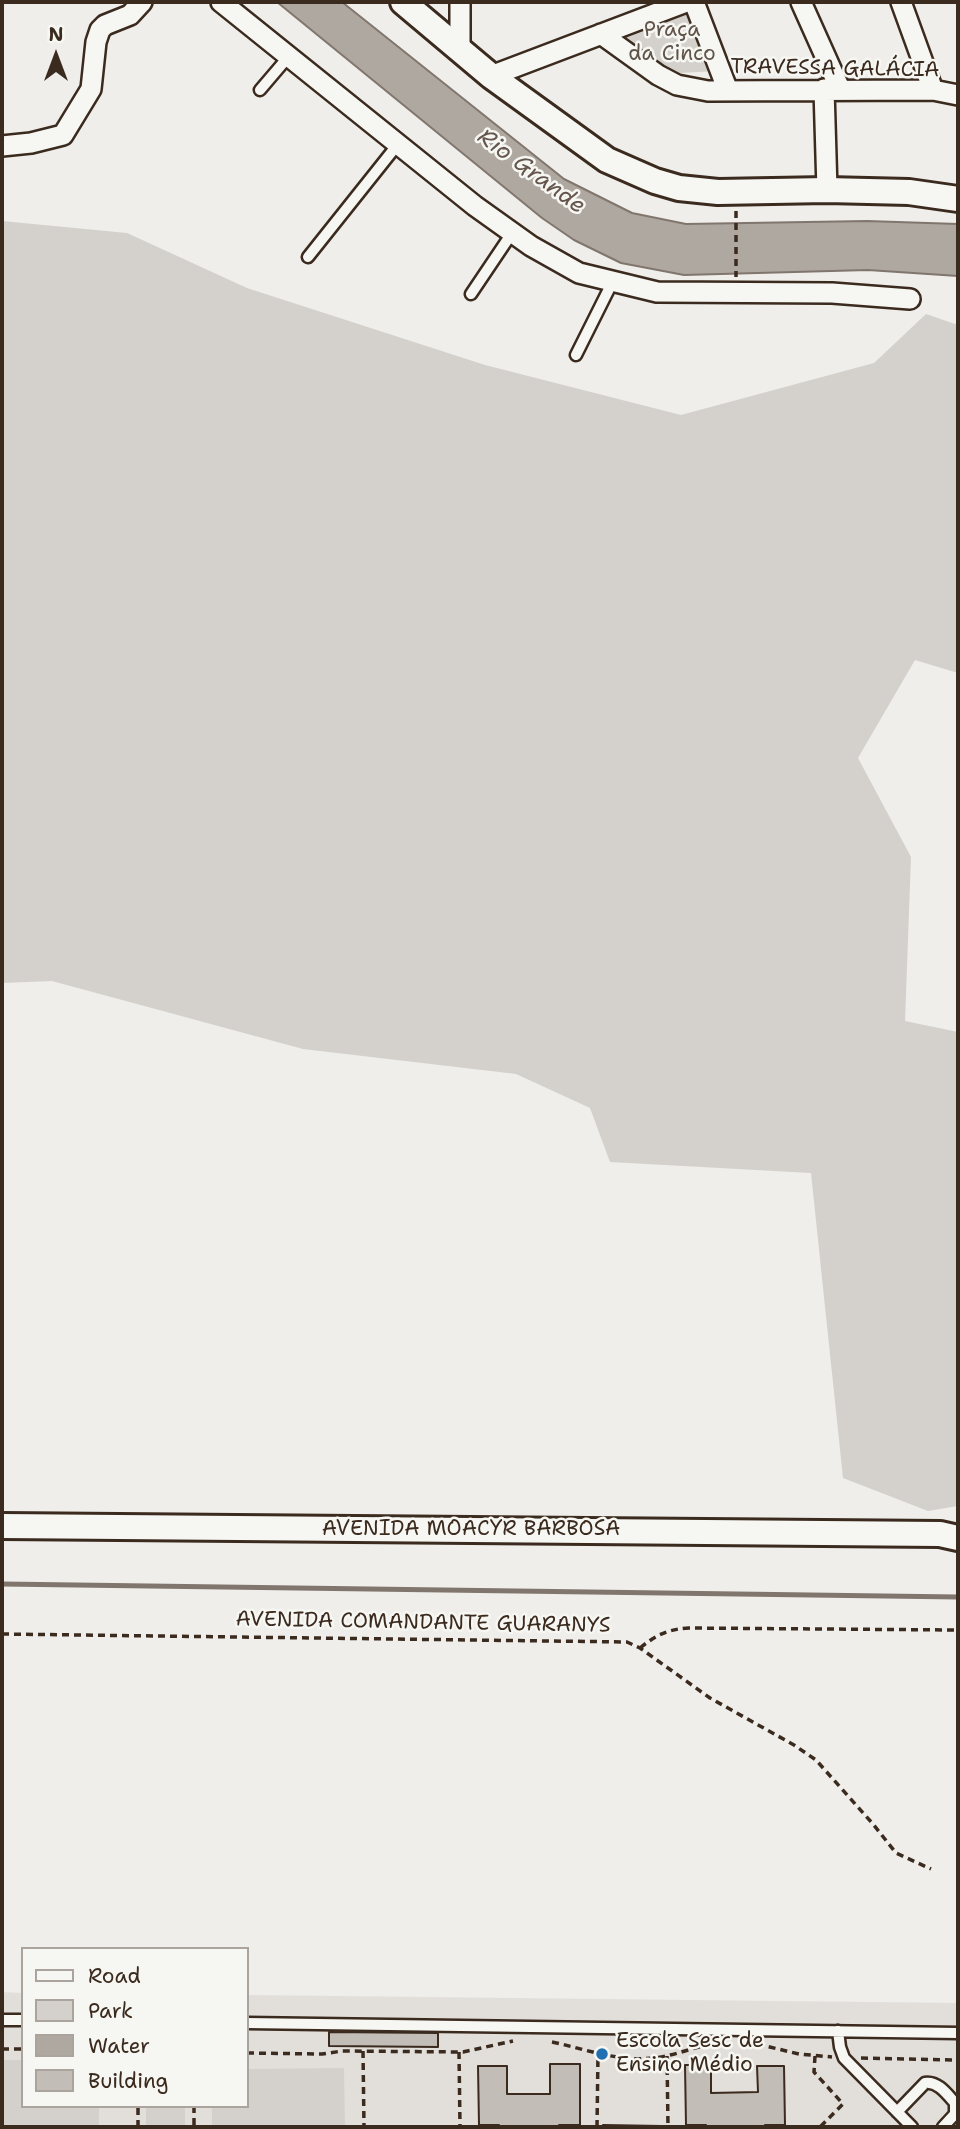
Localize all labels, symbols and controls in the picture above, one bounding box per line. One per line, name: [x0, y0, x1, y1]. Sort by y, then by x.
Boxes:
park label: Praça da Cinco: [628, 18, 716, 68]
north arrow: [21, 21, 91, 91]
text: N: [48, 22, 64, 47]
street label: TRAVESSA GALÁCIA: [730, 55, 940, 83]
water label: Rio Grande: [472, 124, 590, 220]
street label: AVENIDA MOACYR BARBOSA: [322, 1517, 620, 1543]
street label: AVENIDA COMANDANTE GUARANYS: [235, 1607, 611, 1639]
legend: [21, 1947, 248, 2108]
text: Road: [88, 1962, 141, 1990]
text: Park: [88, 1997, 133, 2025]
place label: Escola Sesc de Ensino Médio: [616, 2029, 764, 2079]
text: Water: [88, 2032, 150, 2060]
marker: Escola Sesc de Ensino Médio: [594, 2046, 610, 2062]
text: Building: [88, 2067, 168, 2095]

